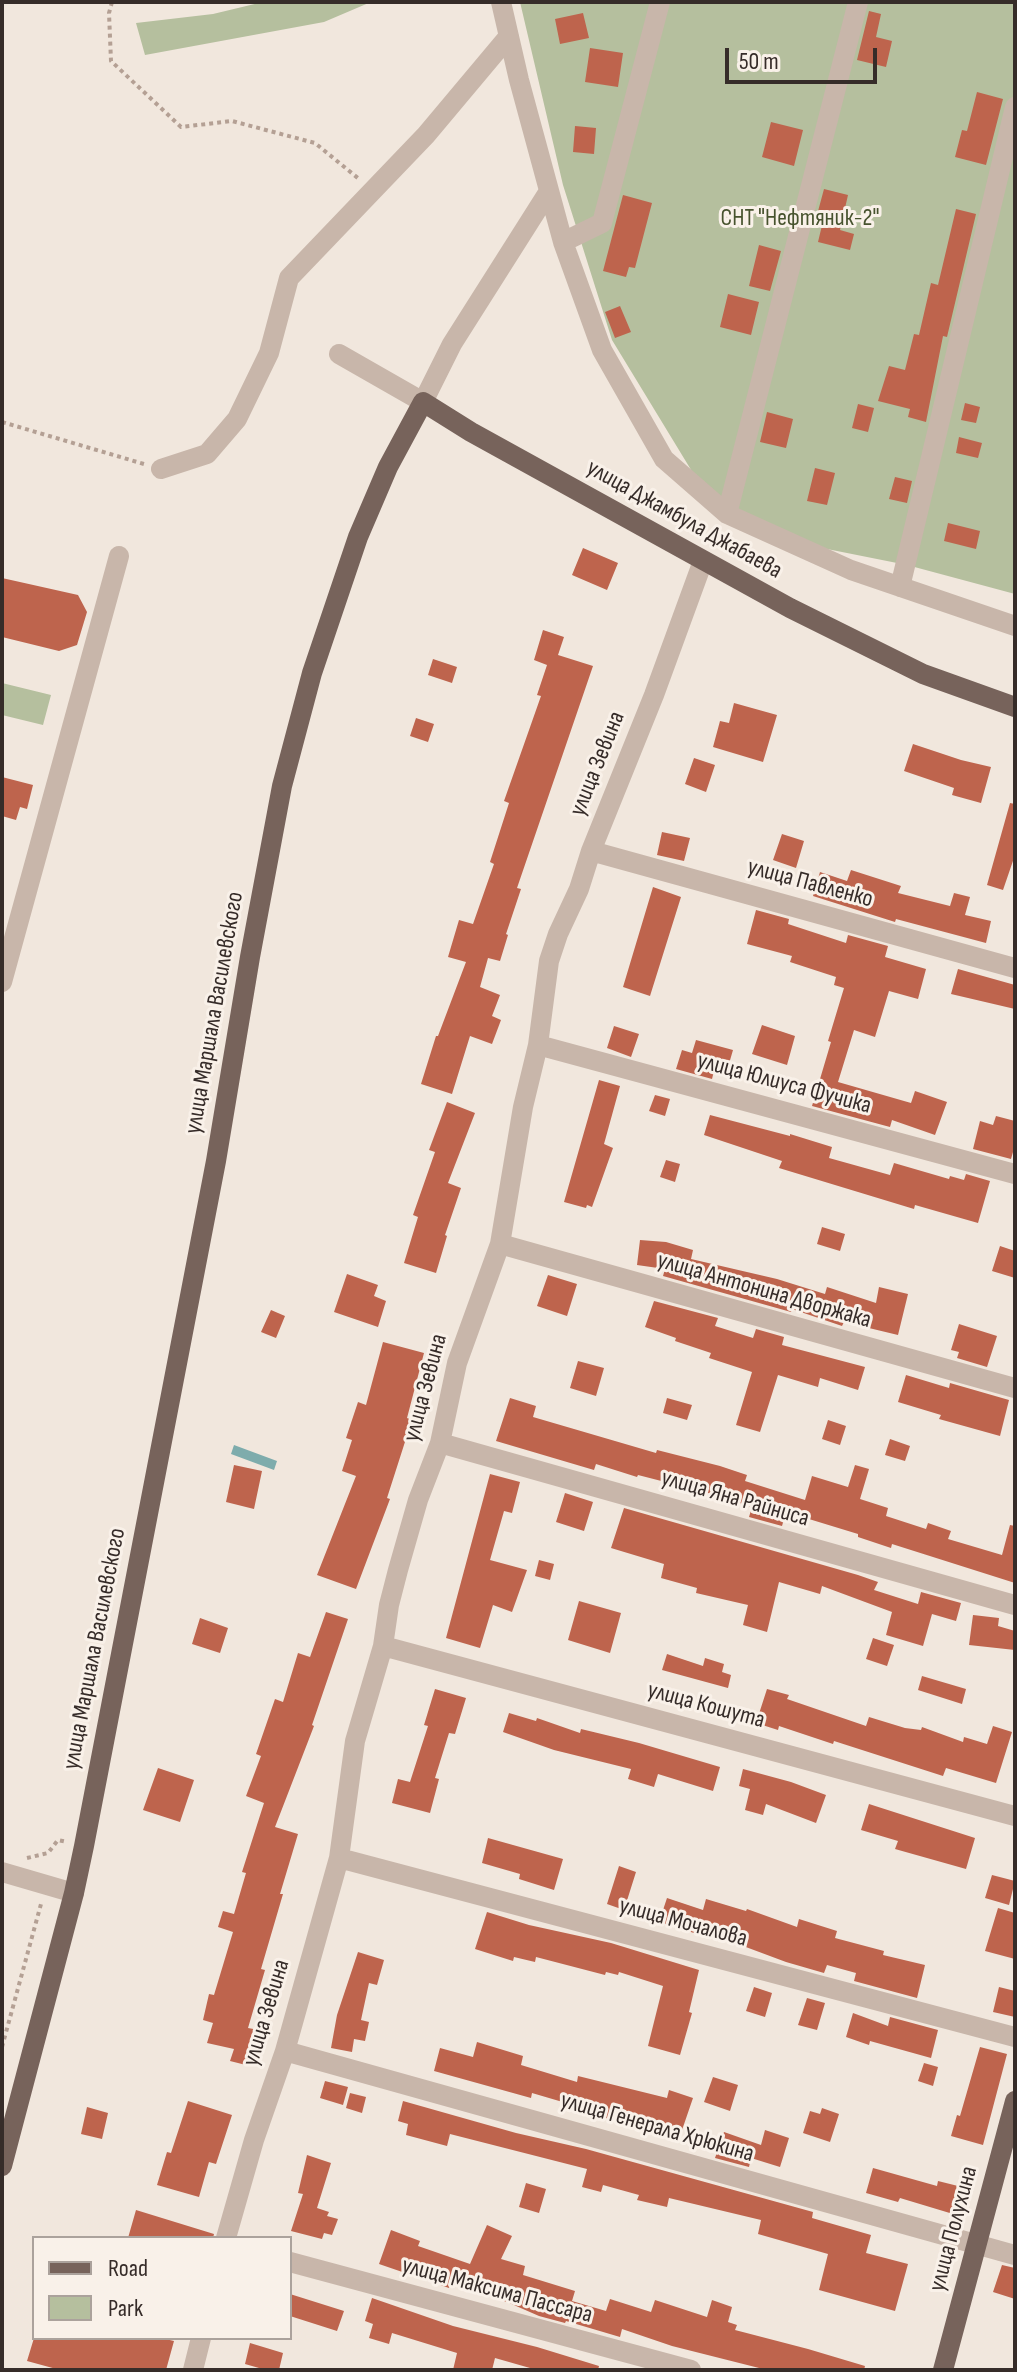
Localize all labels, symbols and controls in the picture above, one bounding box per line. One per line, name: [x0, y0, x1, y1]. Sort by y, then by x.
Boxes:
scale bar: [729, 32, 881, 82]
text: 50 m: [739, 47, 779, 76]
park label: СНТ "Нефтяник-2": [721, 205, 879, 233]
street label: улица Джамбула Джабаева: [581, 454, 787, 586]
street label: улица Зевина: [564, 708, 632, 820]
street label: улица Павленко: [744, 853, 876, 915]
street label: улица Маршала Василевского: [180, 890, 250, 1136]
street label: улица Юлиуса Фучика: [694, 1047, 874, 1121]
street label: улица Антонина Дворжака: [654, 1247, 874, 1335]
street label: улица Зевина: [398, 1331, 454, 1445]
street label: улица Яна Райниса: [658, 1464, 812, 1534]
street label: улица Маршала Василевского: [57, 1526, 133, 1772]
street label: улица Кошута: [644, 1677, 768, 1735]
street label: улица Мочалова: [616, 1892, 750, 1954]
street label: улица Зевина: [237, 1956, 297, 2070]
street label: улица Генерала Хрюкина: [557, 2087, 757, 2169]
street label: улица Полухина: [923, 2163, 985, 2295]
legend: [32, 2236, 292, 2340]
street label: улица Максима Пассара: [399, 2252, 595, 2330]
text: Road: [108, 2254, 148, 2283]
text: Park: [108, 2294, 143, 2323]

